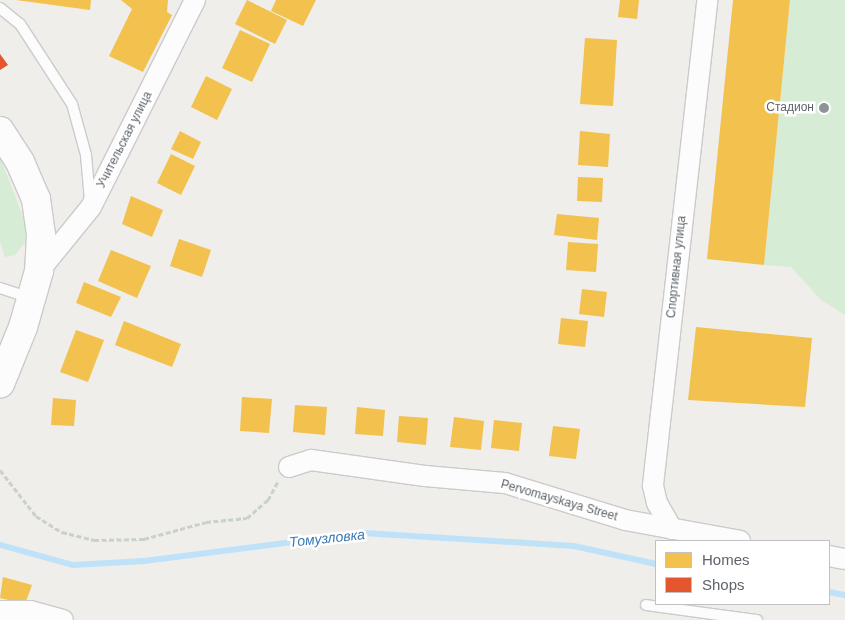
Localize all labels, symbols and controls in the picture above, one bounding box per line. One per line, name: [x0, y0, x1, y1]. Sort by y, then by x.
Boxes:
street label: Учительская улица: [94, 89, 156, 191]
place label: Стадион: [766, 101, 814, 115]
marker: Стадион: [818, 102, 830, 114]
street label: Спортивная улица: [664, 215, 690, 319]
street label: Pervomayskaya Street: [499, 477, 619, 525]
water label: Томузловка: [288, 526, 366, 550]
legend: [655, 540, 830, 605]
text: Homes: [702, 551, 750, 568]
text: Shops: [702, 576, 745, 593]

